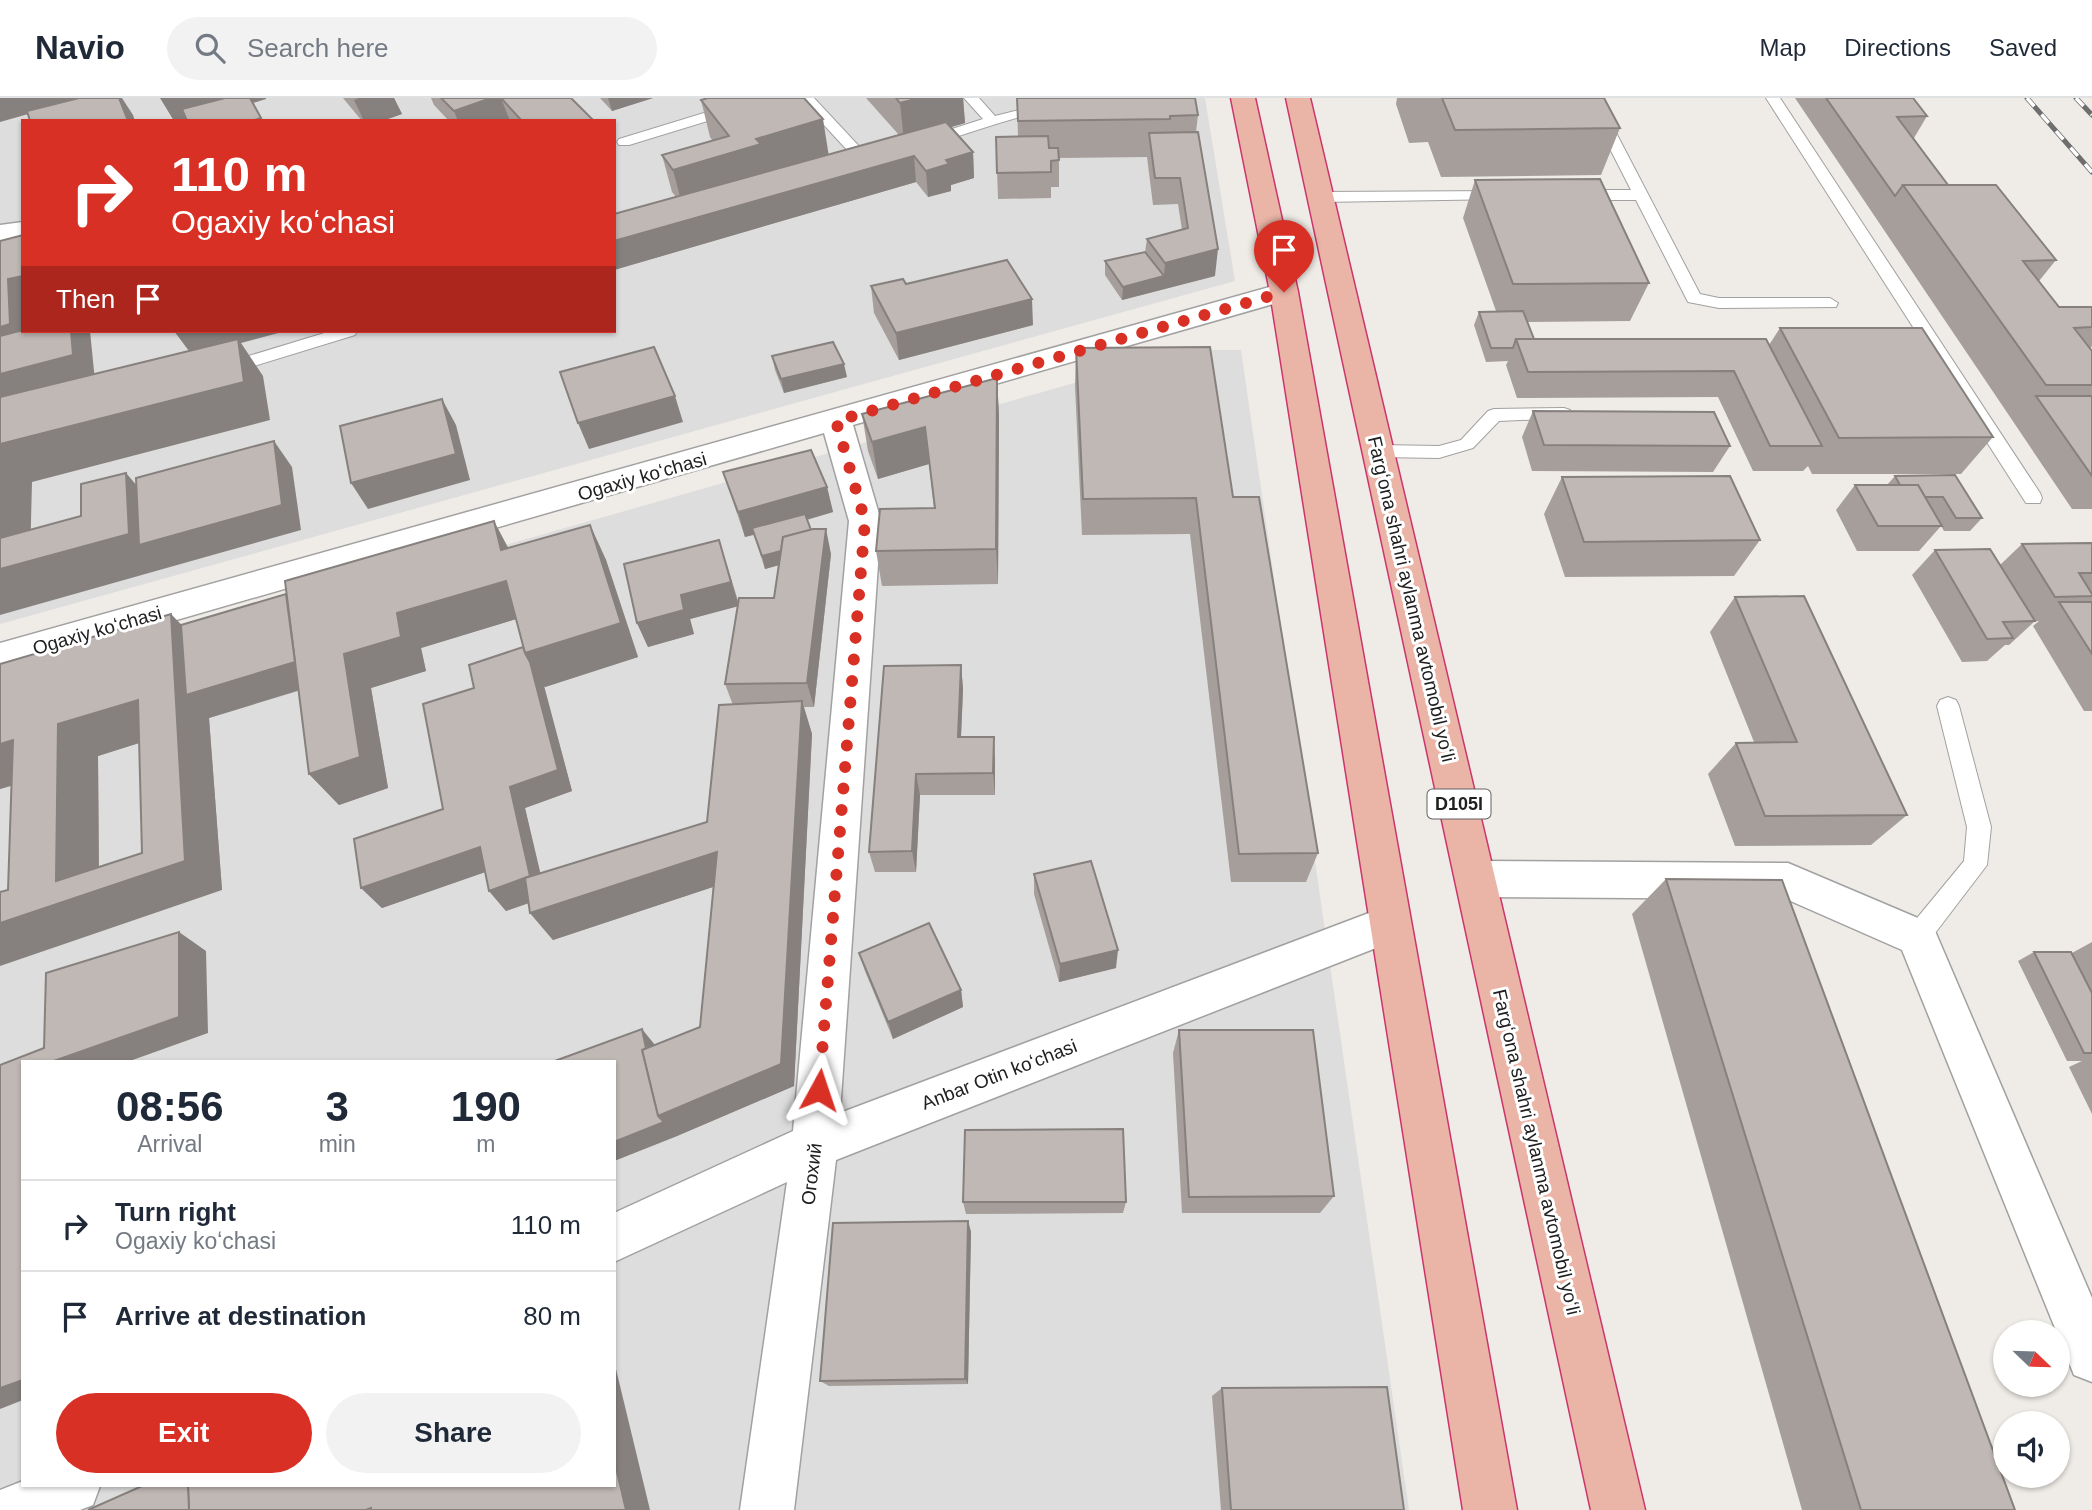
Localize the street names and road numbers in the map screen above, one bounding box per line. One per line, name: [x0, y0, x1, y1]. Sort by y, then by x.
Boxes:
street label: Fargʻona shahri aylanma avtomobil yoʻli: [1364, 434, 1459, 764]
street label: Ogaxiy koʻchasi: [575, 448, 709, 505]
street label: Ogaxiy koʻchasi: [30, 602, 164, 659]
road number: D105l: [1428, 790, 1490, 818]
street label: Fargʻona shahri aylanma avtomobil yoʻli: [1489, 987, 1584, 1317]
street label: Anbar Otin koʻchasi: [919, 1035, 1080, 1114]
street label: Огохий: [797, 1142, 826, 1206]

